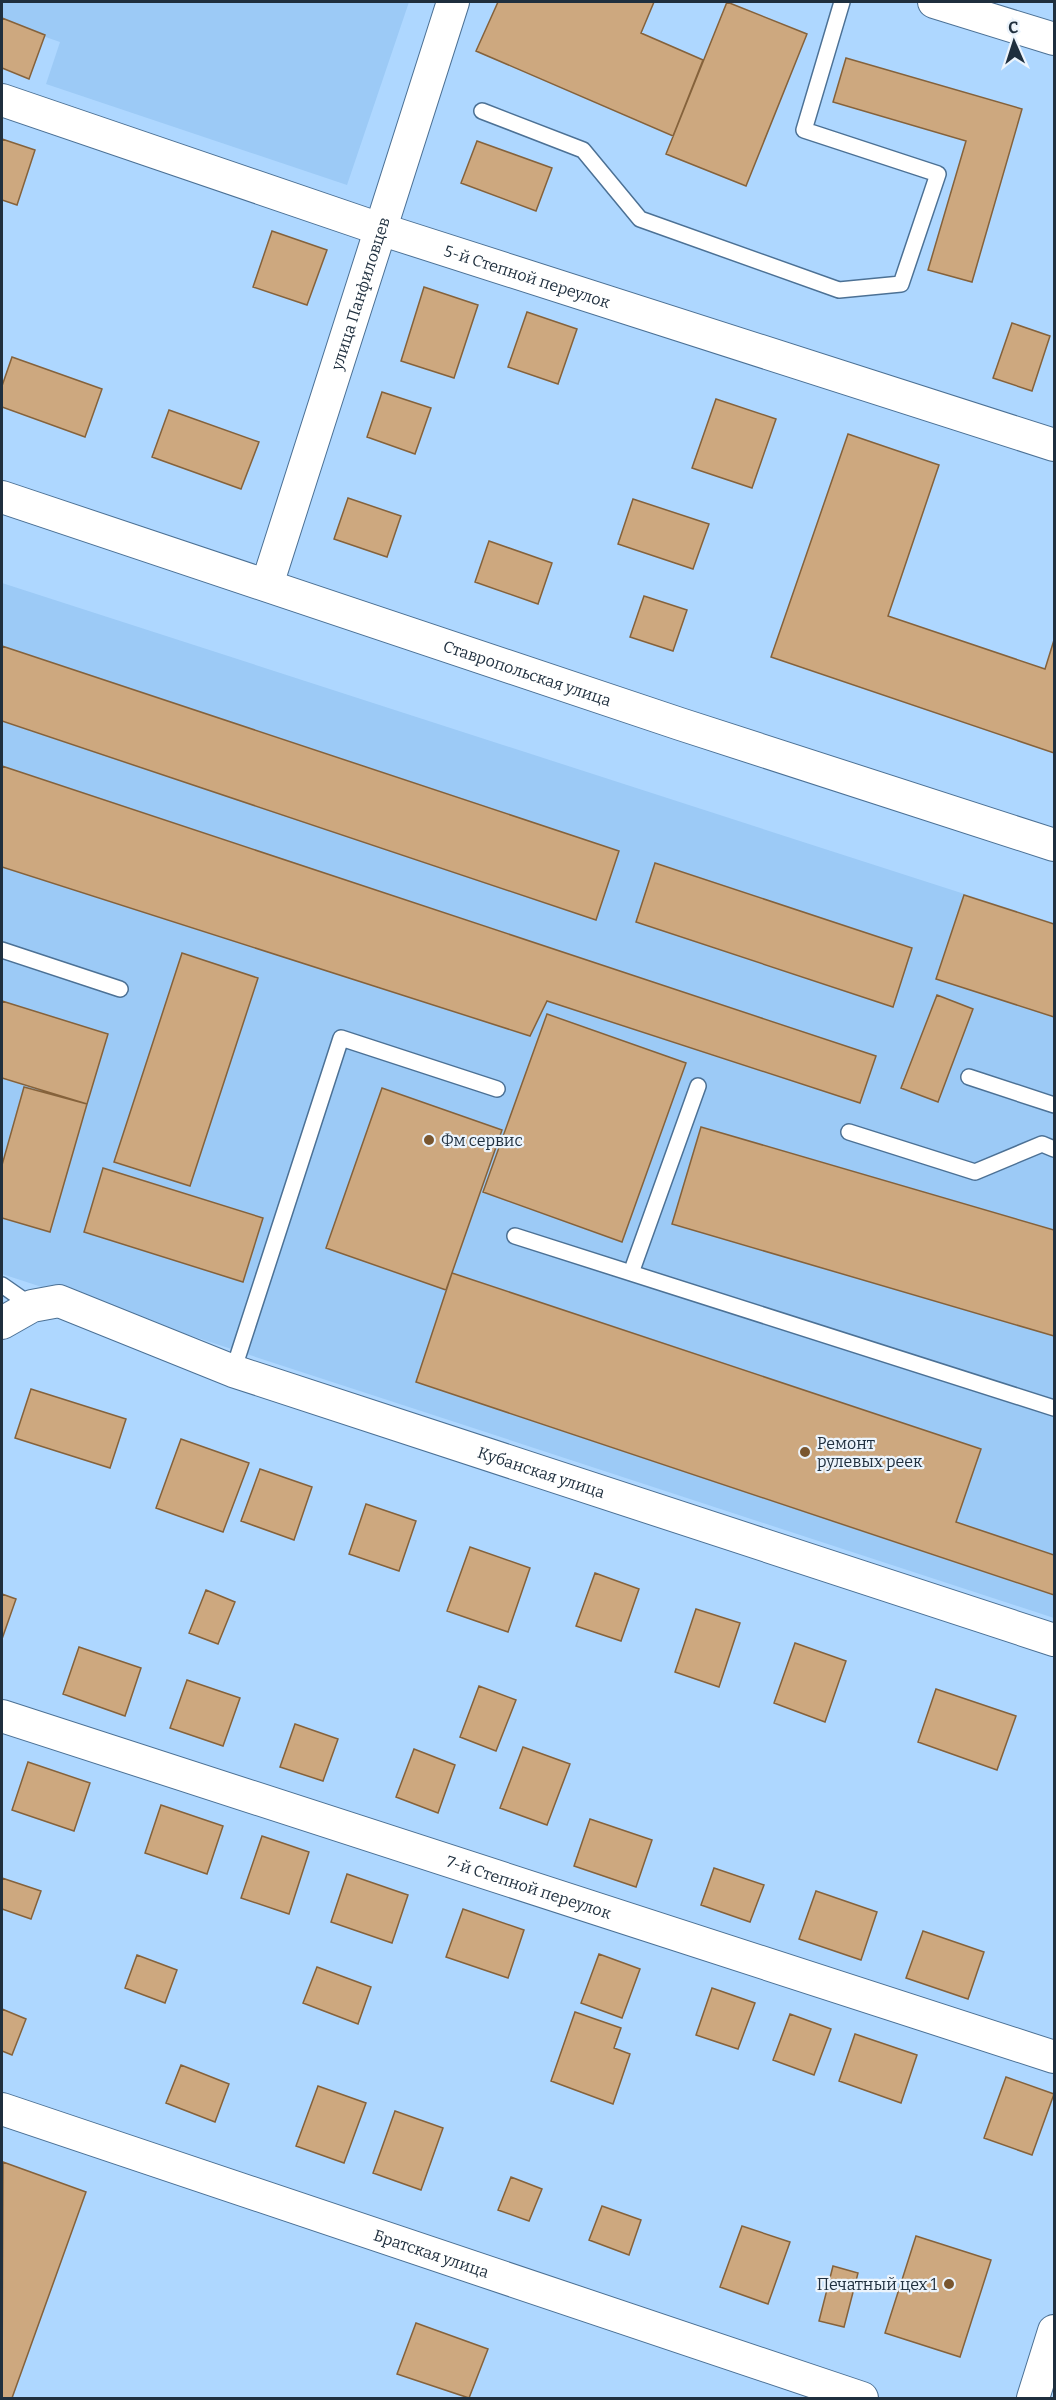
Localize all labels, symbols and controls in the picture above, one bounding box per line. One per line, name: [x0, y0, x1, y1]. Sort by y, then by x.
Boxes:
north arrow: [984, 12, 1044, 72]
text: С: [1008, 18, 1019, 37]
street label: улица Панфиловцев: [326, 215, 393, 373]
street label: 5-й Степной переулок: [442, 241, 613, 312]
street label: Ставропольская улица: [441, 636, 614, 710]
place label: Фм сервис: [441, 1131, 523, 1150]
marker: Фм сервис: [422, 1133, 436, 1147]
place label: Ремонт рулевых реек: [817, 1434, 923, 1471]
street label: Кубанская улица: [475, 1442, 608, 1502]
marker: Ремонт рулевых реек: [798, 1445, 812, 1459]
street label: 7-й Степной переулок: [444, 1851, 614, 1923]
street label: Братская улица: [371, 2225, 492, 2282]
place label: Печатный цех 1: [817, 2275, 938, 2294]
marker: Печатный цех 1: [942, 2277, 956, 2291]

